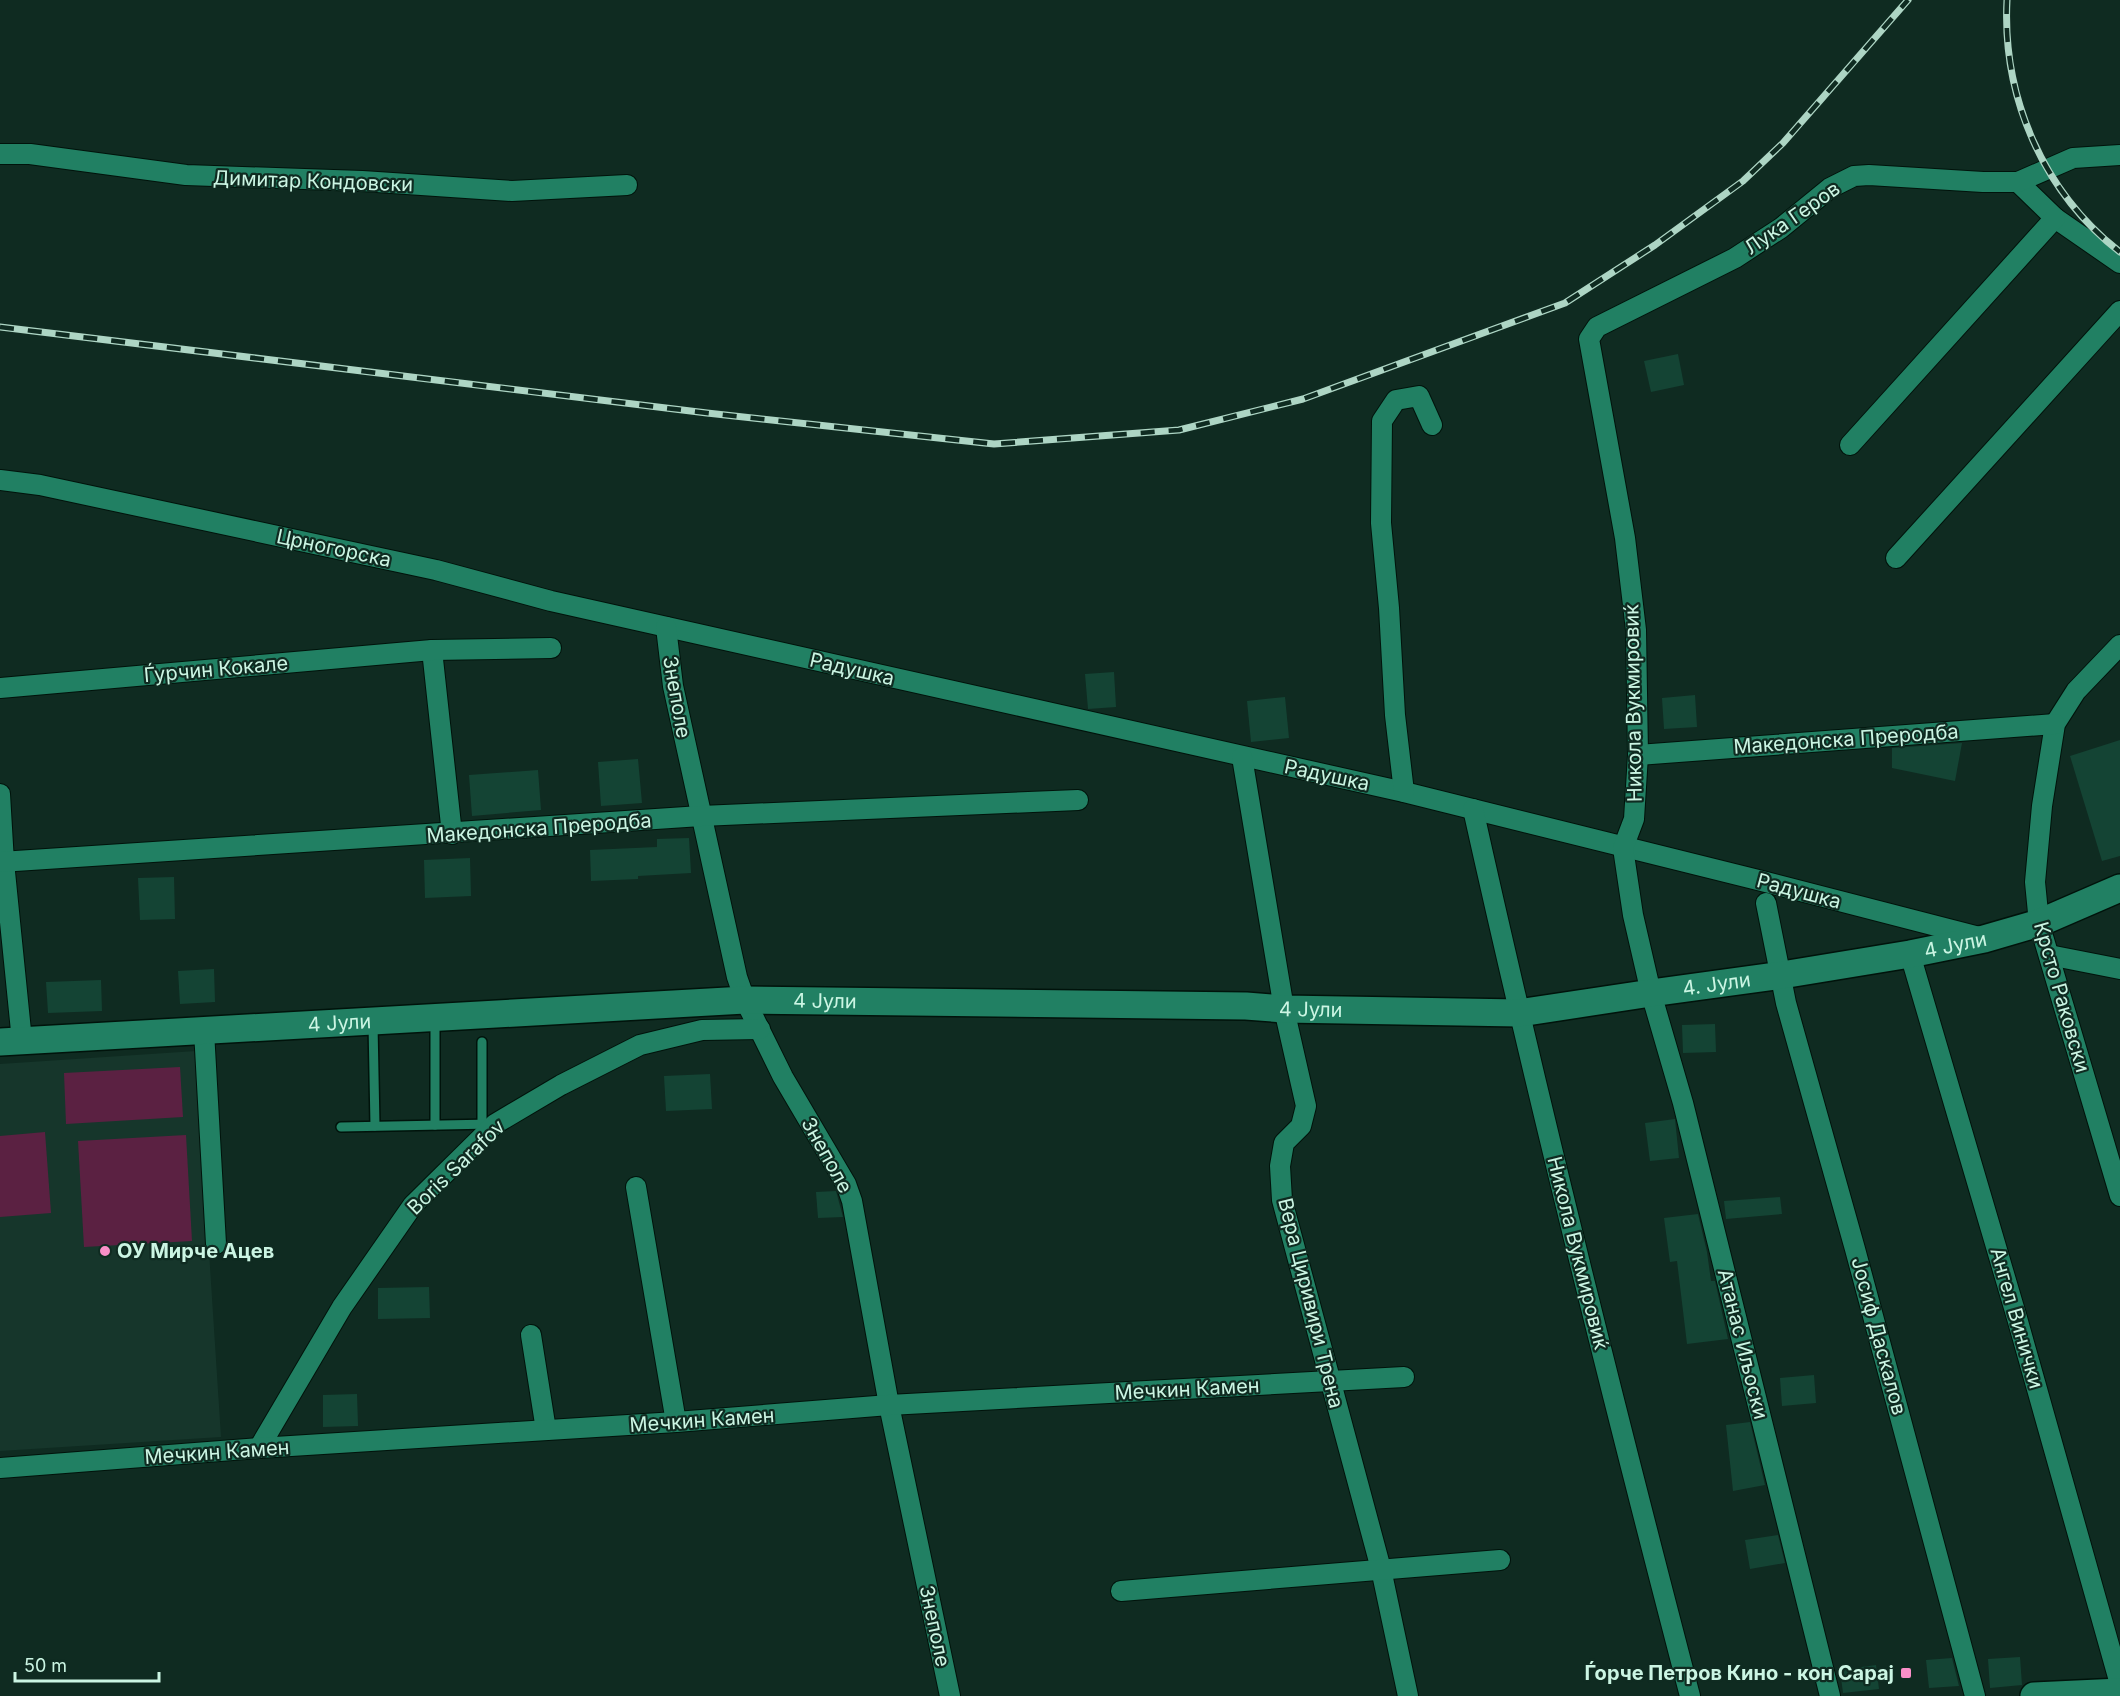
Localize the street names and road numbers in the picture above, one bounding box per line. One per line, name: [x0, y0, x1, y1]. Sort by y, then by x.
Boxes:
street label: Димитар Кондовски: [213, 166, 413, 196]
street label: Лука Геров: [1740, 176, 1844, 260]
street label: Црногорска: [274, 524, 394, 572]
street label: Никола Вукмировиќ: [1619, 604, 1647, 802]
street label: Радушка: [807, 648, 897, 690]
street label: Ѓурчин Кокале: [143, 650, 289, 687]
street label: Знеполе: [658, 654, 696, 740]
street label: Македонска Преродба: [1733, 719, 1959, 759]
street label: Радушка: [1282, 754, 1372, 796]
street label: Македонска Преродба: [426, 808, 652, 848]
street label: Радушка: [1754, 868, 1844, 914]
street label: Крсто Раковски: [2029, 919, 2095, 1075]
street label: 4 Јули: [1922, 927, 1989, 963]
street label: 4. Јули: [1681, 967, 1752, 1001]
street label: 4 Јули: [793, 989, 857, 1013]
street label: 4 Јули: [1279, 997, 1343, 1022]
street label: 4 Јули: [307, 1009, 372, 1037]
street label: Знеполе: [796, 1113, 858, 1197]
street label: Boris Sarafov: [402, 1114, 510, 1220]
street label: Никола Вукмировиќ: [1542, 1154, 1614, 1352]
street label: Вера Циривири Трена: [1273, 1195, 1349, 1411]
street label: Ангел Винички: [1985, 1245, 2049, 1391]
street label: Јосиф Даскалов: [1846, 1255, 1912, 1417]
street label: Aтанас Иљоски: [1713, 1266, 1773, 1422]
street label: Мечкин Камен: [1114, 1373, 1260, 1405]
street label: Мечкин Камен: [629, 1403, 775, 1437]
street label: Мечкин Камен: [144, 1435, 290, 1469]
street label: Знеполе: [915, 1583, 955, 1669]

